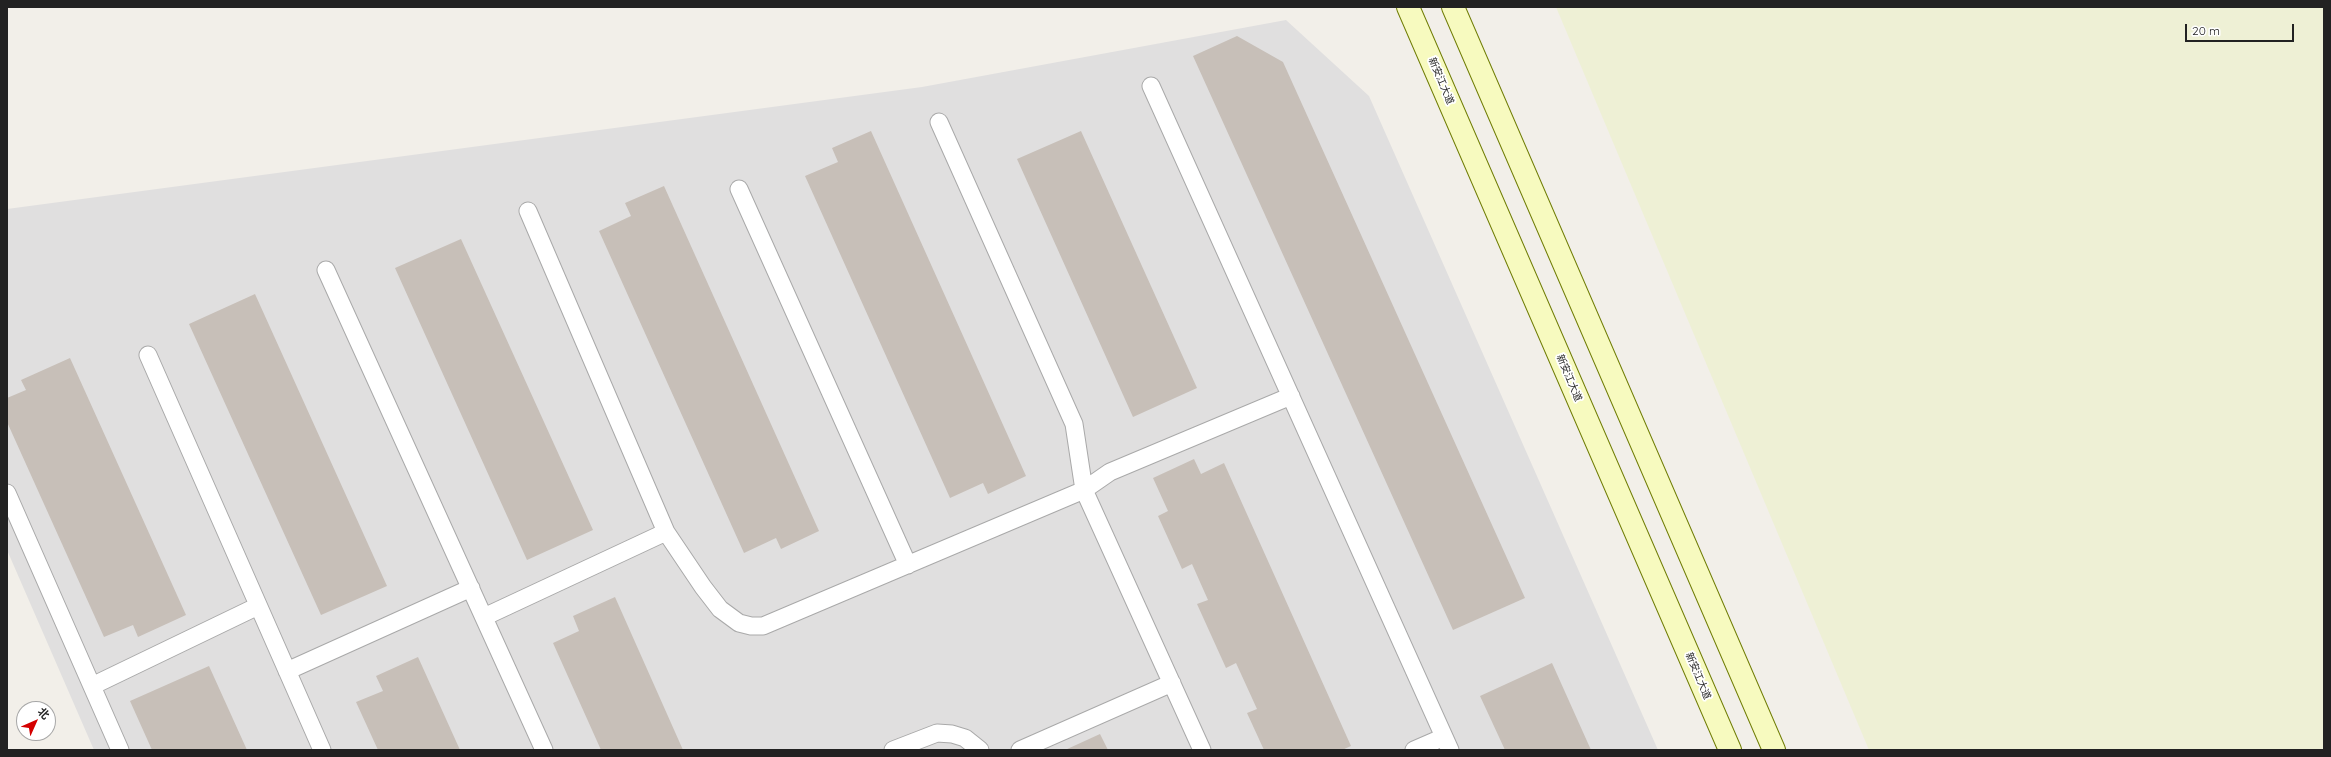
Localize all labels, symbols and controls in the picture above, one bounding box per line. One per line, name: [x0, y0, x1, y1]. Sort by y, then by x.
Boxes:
scale bar: [2187, 16, 2296, 42]
text: 20 m: [2192, 23, 2220, 38]
street label: 新安江大道: [1426, 56, 1456, 106]
street label: 新安江大道: [1554, 353, 1584, 403]
street label: 新安江大道: [1683, 651, 1713, 701]
north arrow: [16, 701, 56, 741]
text: 北: [35, 704, 53, 722]

